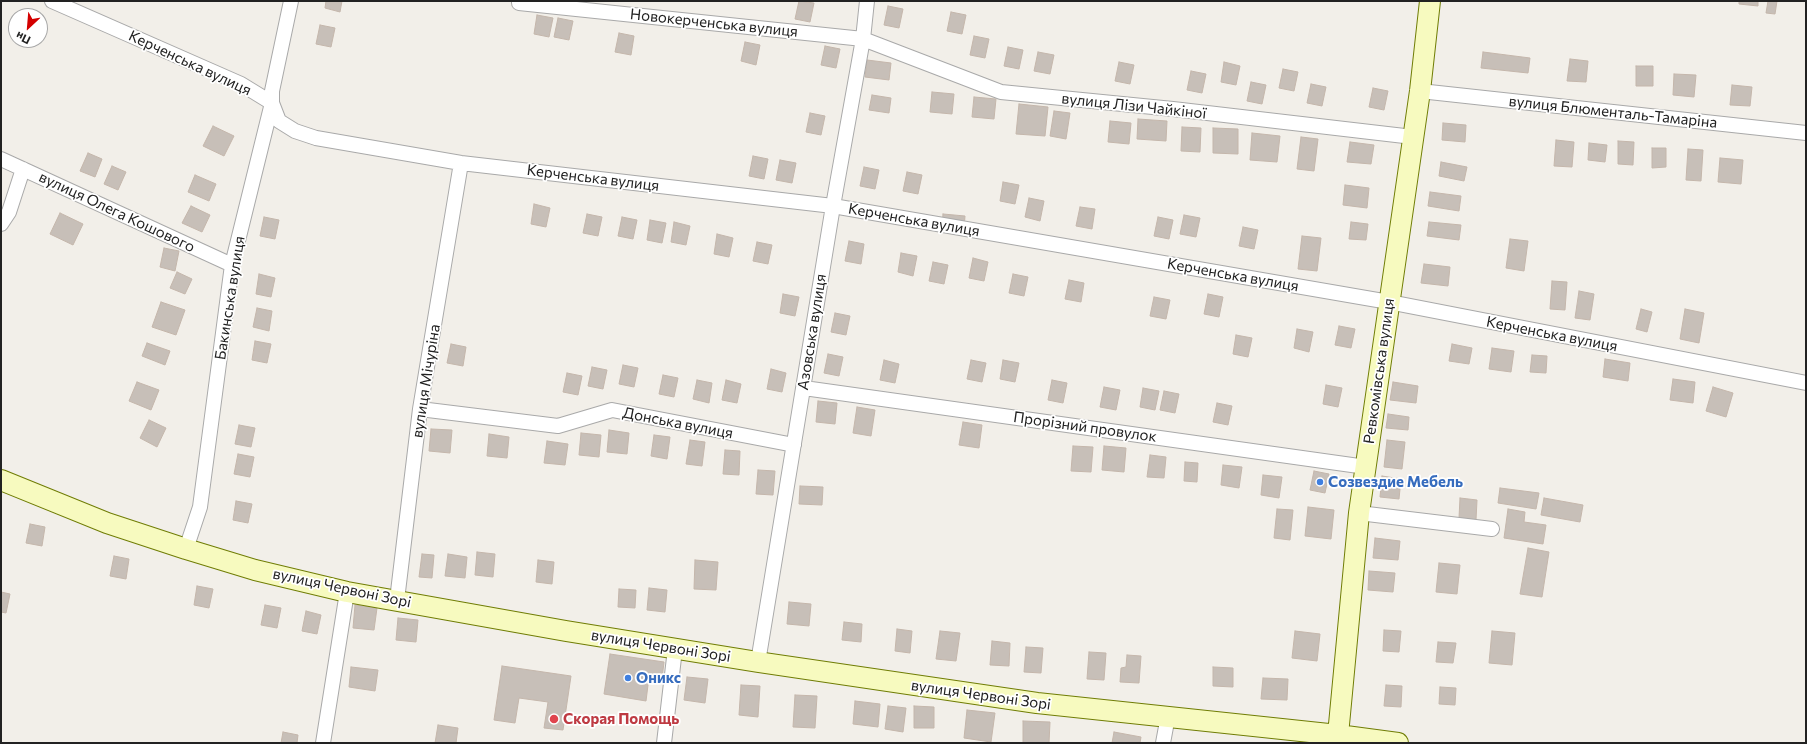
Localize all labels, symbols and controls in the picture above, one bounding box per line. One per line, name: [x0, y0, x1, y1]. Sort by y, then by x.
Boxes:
street label: Новокерченська вулиця: [629, 5, 799, 41]
north arrow: [8, 8, 48, 48]
street label: Керченська вулиця: [126, 27, 254, 99]
text: Пн: [14, 29, 32, 47]
street label: вулиця Лізи Чайкіної: [1061, 89, 1207, 123]
street label: вулиця Блюменталь-Тамаріна: [1508, 92, 1718, 132]
street label: Керченська вулиця: [526, 161, 660, 195]
street label: вулиця Олега Кошового: [36, 168, 198, 256]
street label: Керченська вулиця: [847, 200, 981, 240]
street label: Бакинська вулиця: [211, 235, 249, 361]
street label: Керченська вулиця: [1166, 255, 1300, 295]
street label: Азовська вулиця: [794, 273, 830, 391]
street label: Ревкомівська вулиця: [1360, 297, 1398, 445]
street label: Керченська вулиця: [1485, 312, 1619, 356]
street label: вулиця Мічуріна: [408, 323, 444, 439]
street label: Донська вулиця: [621, 403, 735, 443]
street label: Прорізний провулок: [1012, 408, 1158, 446]
place label: Созвездие Мебель: [1328, 473, 1463, 491]
marker: Созвездие Мебель: [1315, 477, 1325, 487]
street label: вулиця Червоні Зорі: [271, 565, 413, 611]
street label: вулиця Червоні Зорі: [590, 626, 732, 666]
place label: Оникс: [636, 669, 681, 687]
marker: Оникс: [623, 673, 633, 683]
street label: вулиця Червоні Зорі: [910, 676, 1052, 714]
place label: Скорая Помощь: [563, 710, 679, 728]
marker: Скорая Помощь: [548, 713, 560, 725]

